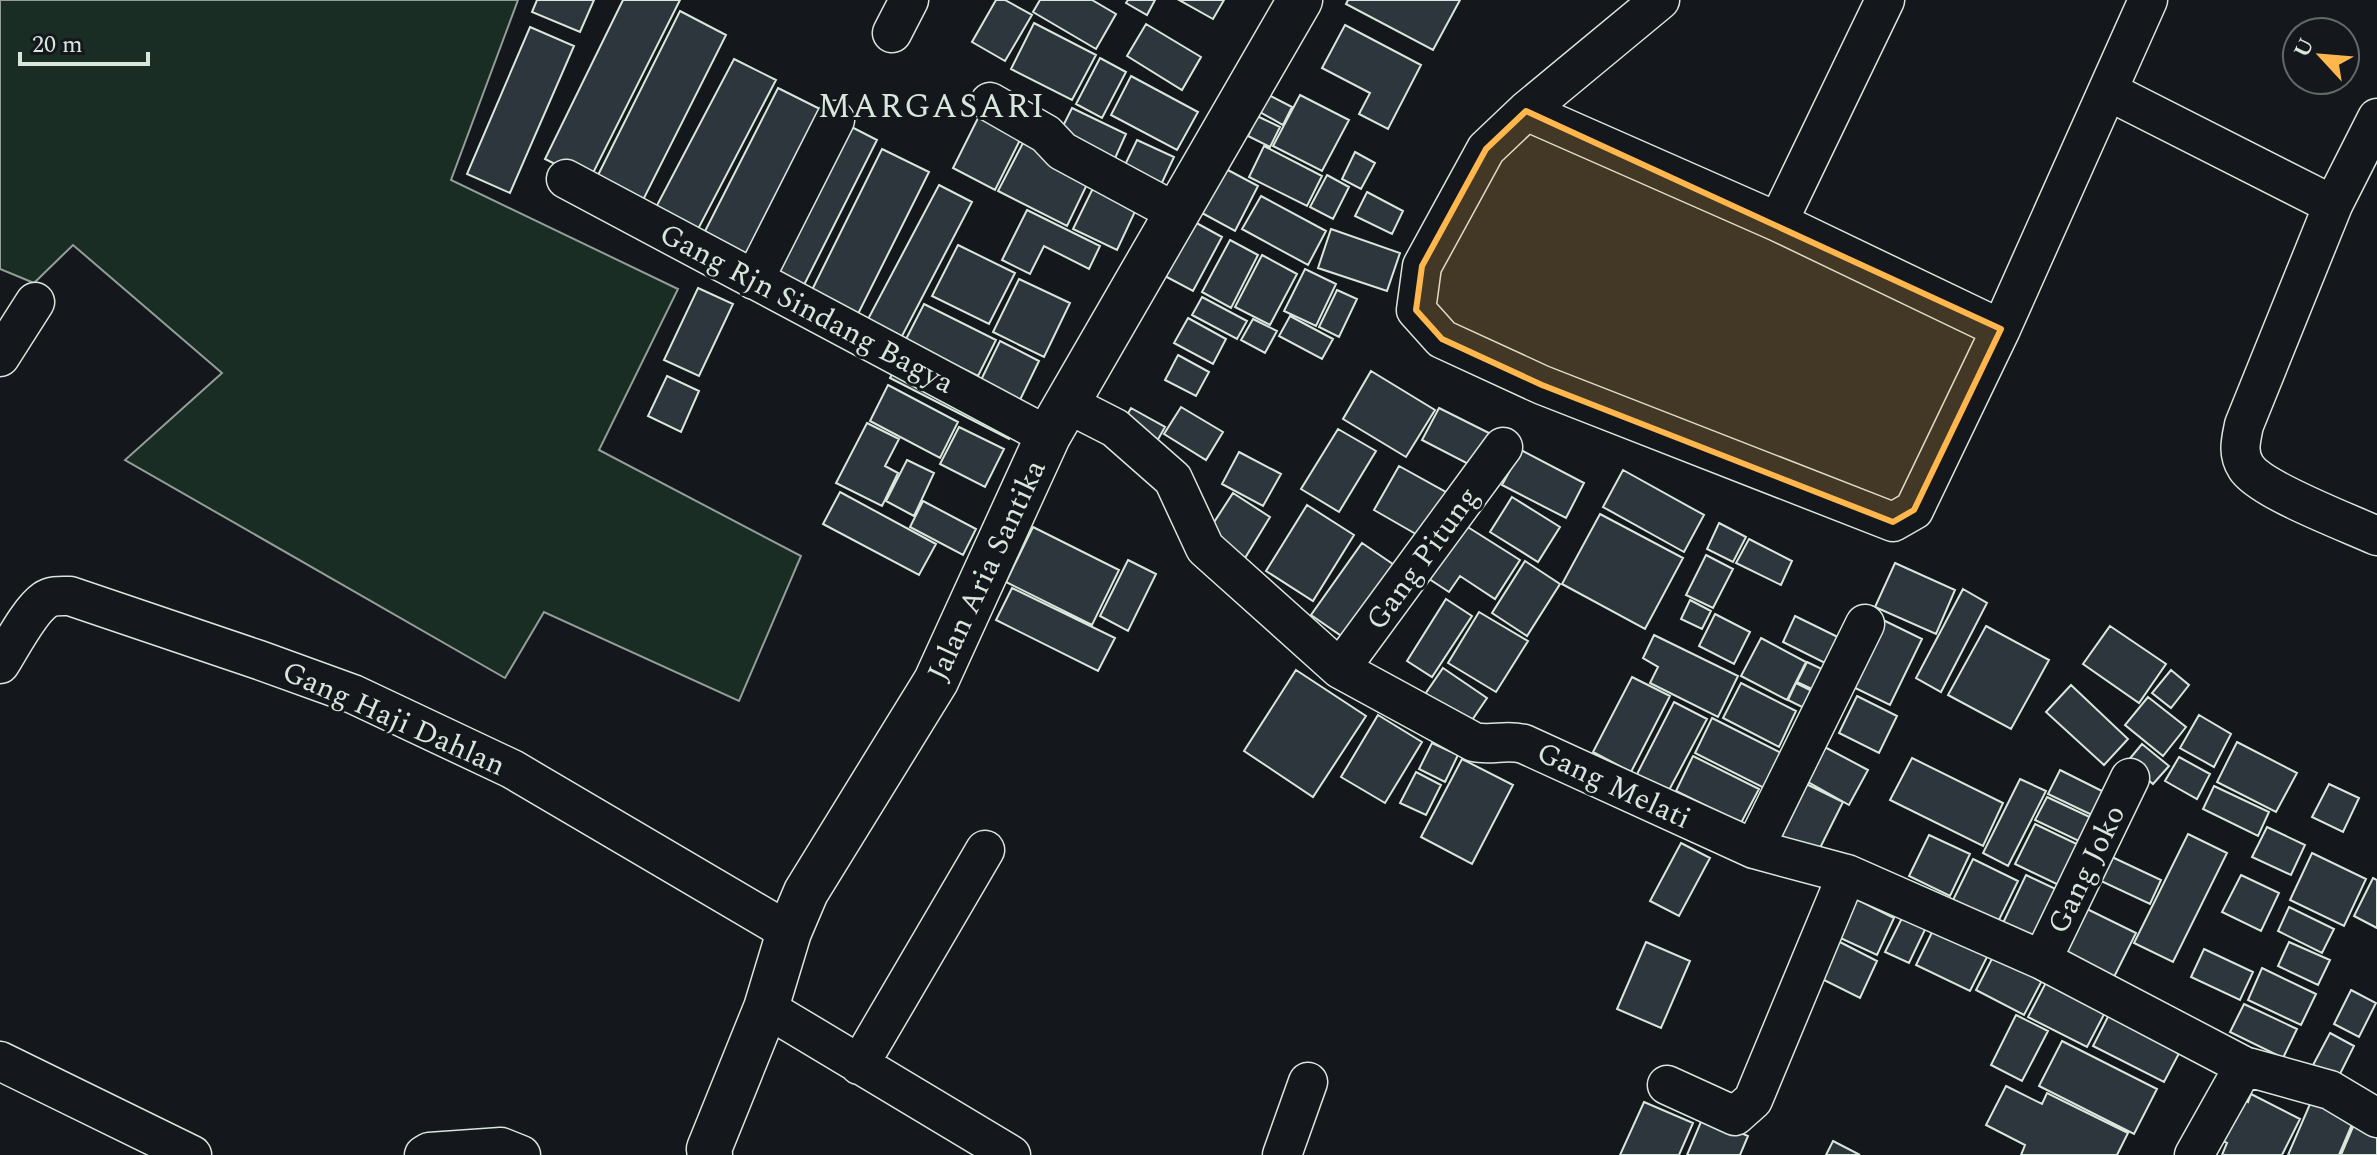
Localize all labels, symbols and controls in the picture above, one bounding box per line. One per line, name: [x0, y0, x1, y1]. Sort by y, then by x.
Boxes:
scale bar: [20, 16, 148, 66]
north arrow: [2281, 16, 2361, 96]
text: 20 m: [32, 27, 83, 63]
text: U: [2286, 32, 2323, 63]
district label: MARGASARI: [818, 81, 1046, 133]
street label: Gang Rjn Sindang Bagya: [651, 212, 963, 406]
street label: Jalan Aria Santika: [915, 452, 1058, 689]
street label: Gang Pitung: [1355, 477, 1491, 640]
street label: Gang Haji Dahlan: [274, 649, 513, 789]
street label: Gang Melati: [1529, 730, 1698, 842]
street label: Gang Joko: [2036, 797, 2138, 942]

